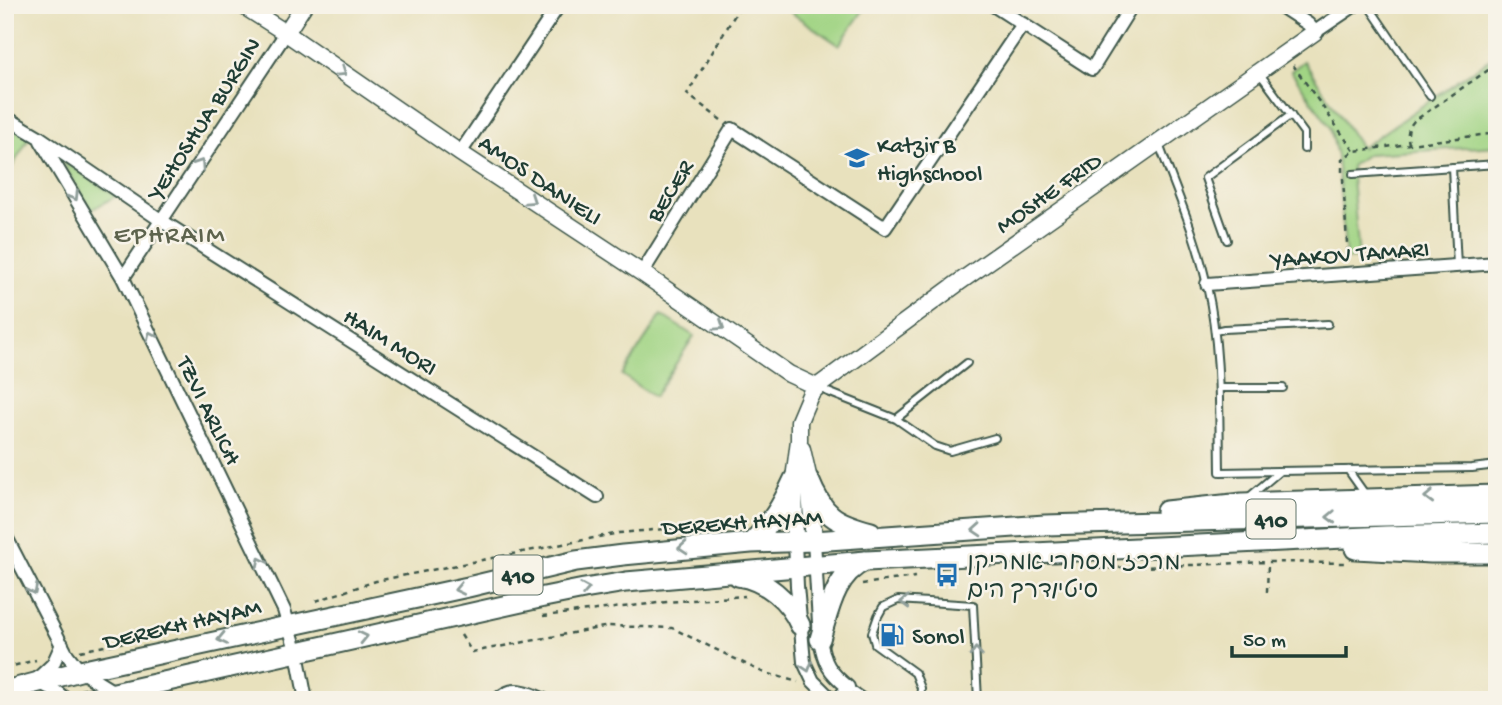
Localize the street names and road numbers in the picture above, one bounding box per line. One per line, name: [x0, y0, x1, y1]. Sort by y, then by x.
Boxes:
street label: YEHOSHUA BURGIN: [141, 33, 269, 208]
street label: AMOS DANIELI: [472, 130, 606, 234]
street label: MOSHE FRID: [991, 148, 1109, 242]
street label: BECER: [641, 154, 703, 229]
street label: YAAKOV TAMARI: [1268, 236, 1430, 277]
street label: HAIM MORI: [337, 304, 442, 384]
street label: TZVI ARLICH: [167, 351, 246, 471]
road number: 410: [1246, 499, 1296, 538]
street label: DEREKH HAYAM: [659, 504, 824, 545]
road number: 410: [494, 555, 542, 594]
street label: DEREKH HAYAM: [99, 594, 265, 659]

